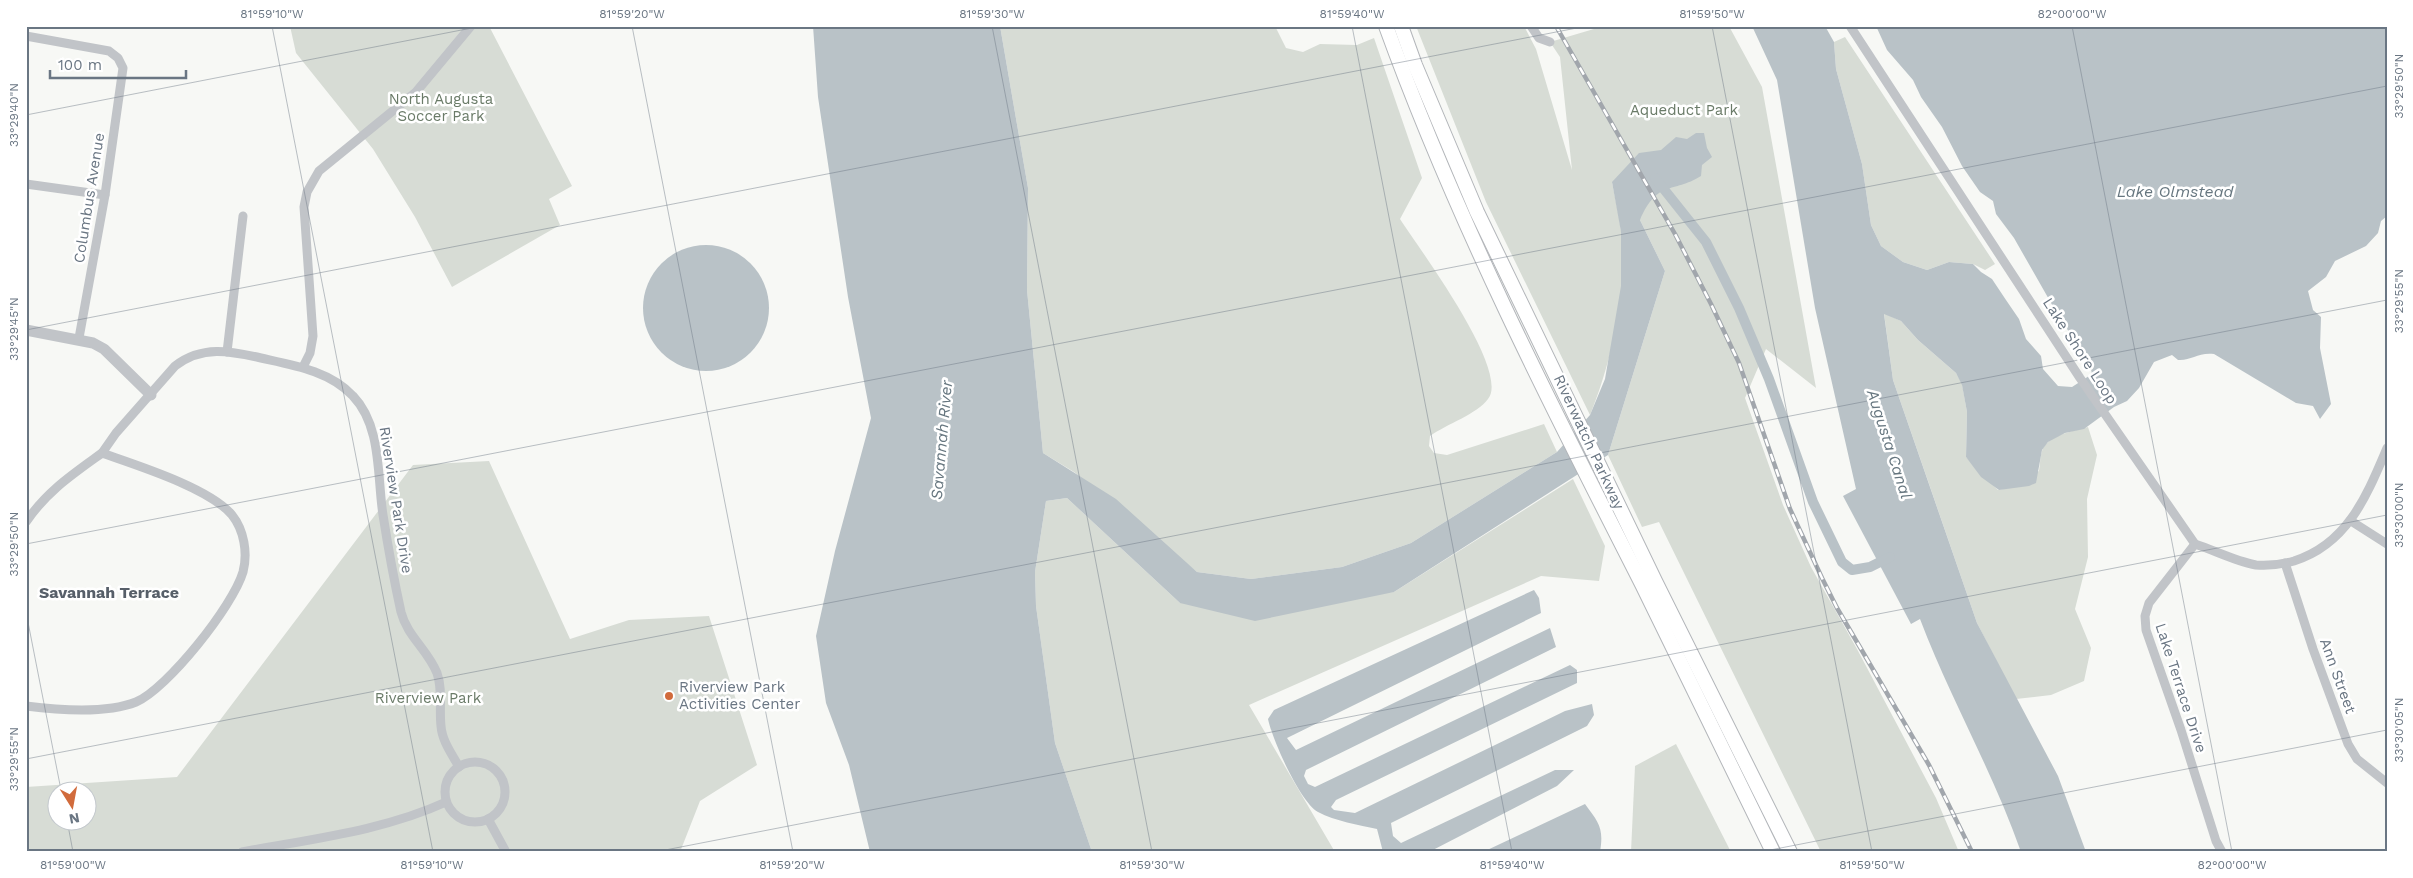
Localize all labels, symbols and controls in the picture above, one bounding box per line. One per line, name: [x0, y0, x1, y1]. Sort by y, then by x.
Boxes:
text: 81°59'10"W: [240, 7, 304, 21]
text: 81°59'20"W: [599, 7, 665, 21]
text: 81°59'30"W: [959, 7, 1025, 21]
text: 81°59'40"W: [1320, 7, 1385, 21]
text: 81°59'50"W: [1679, 7, 1745, 21]
text: 82°00'00"W: [2038, 7, 2107, 21]
scale bar: [50, 48, 186, 80]
text: 33°29'50"N: [2392, 54, 2406, 118]
text: 100 m: [58, 56, 102, 74]
text: 33°29'40"N: [7, 83, 21, 147]
park label: North Augusta Soccer Park: [389, 90, 494, 125]
park label: Aqueduct Park: [1630, 101, 1738, 119]
street label: Columbus Avenue: [70, 132, 108, 264]
water label: Lake Olmstead: [2117, 182, 2234, 201]
text: 33°29'55"N: [2392, 269, 2406, 333]
street label: Lake Shore Loop: [2039, 294, 2121, 408]
text: 33°29'45"N: [7, 297, 21, 361]
street label: Riverwatch Parkway: [1550, 372, 1628, 512]
water label: Savannah River: [927, 379, 956, 501]
water label: Augusta Canal: [1863, 386, 1916, 501]
street label: Riverview Park Drive: [376, 425, 416, 575]
text: 33°30'00"N: [2392, 482, 2406, 548]
text: 33°29'50"N: [7, 512, 21, 576]
district label: Savannah Terrace: [39, 583, 179, 602]
street label: Lake Terrace Drive: [2152, 621, 2210, 755]
street label: Ann Street: [2316, 636, 2360, 717]
place label: Riverview Park Activities Center: [679, 678, 800, 713]
park label: Riverview Park: [375, 689, 482, 707]
marker: Riverview Park Activities Center: [663, 690, 675, 702]
text: 33°30'05"N: [2392, 698, 2406, 762]
text: 33°29'55"N: [7, 727, 21, 791]
north arrow: [48, 780, 98, 830]
text: N: [68, 810, 81, 828]
text: 81°59'00"W: [40, 858, 107, 872]
text: 81°59'10"W: [400, 858, 464, 872]
text: 81°59'20"W: [759, 858, 825, 872]
text: 81°59'30"W: [1119, 858, 1185, 872]
text: 81°59'40"W: [1480, 858, 1545, 872]
text: 81°59'50"W: [1839, 858, 1905, 872]
text: 82°00'00"W: [2198, 858, 2267, 872]

